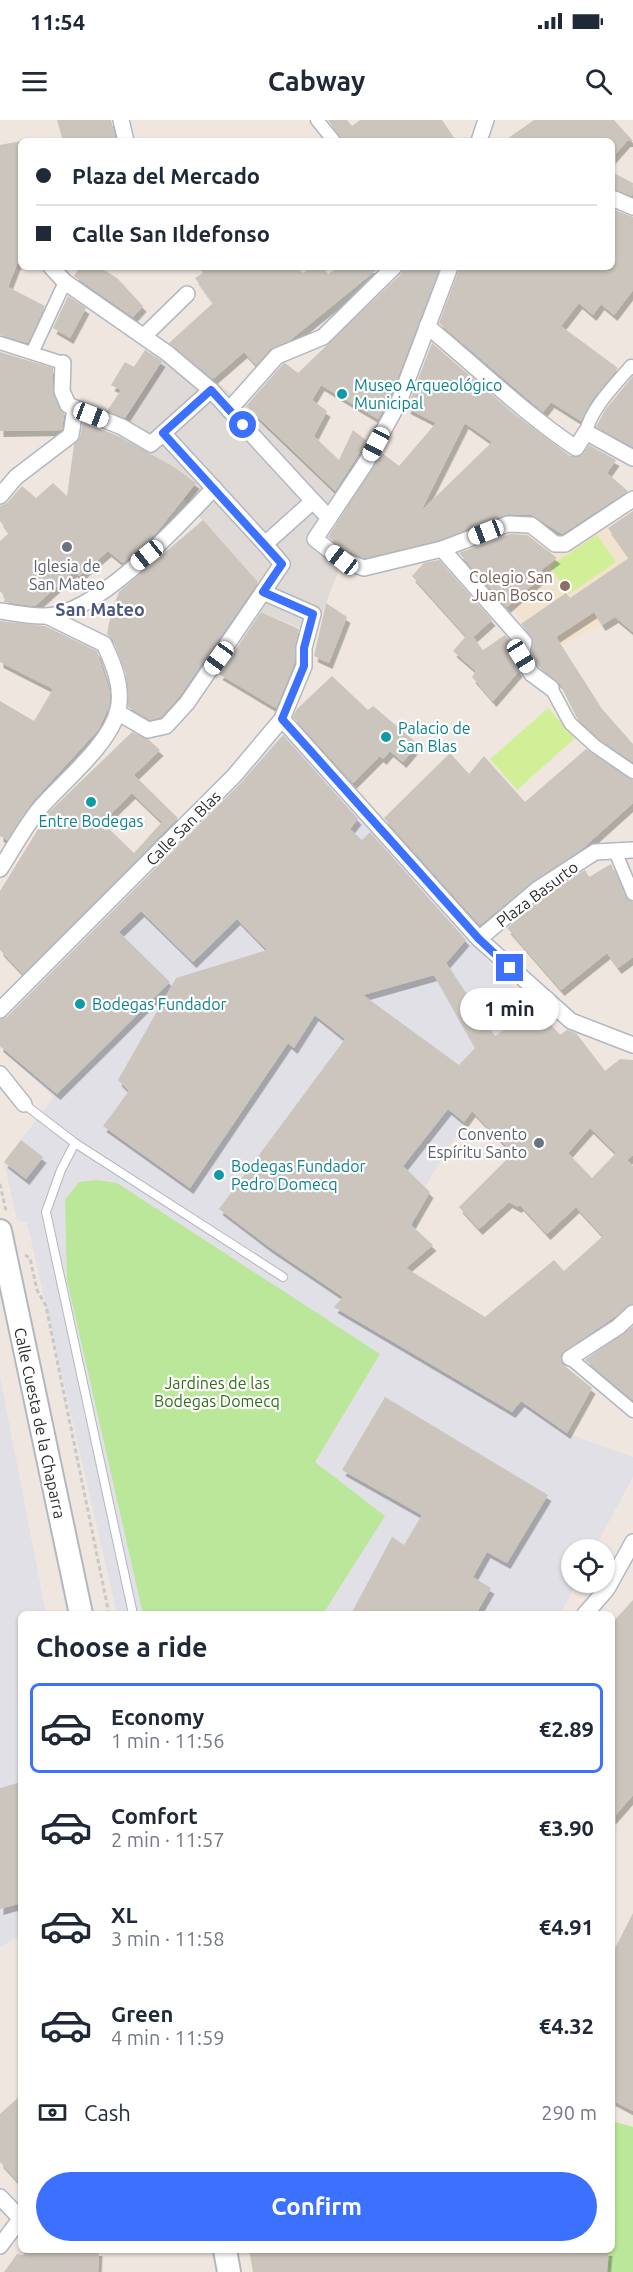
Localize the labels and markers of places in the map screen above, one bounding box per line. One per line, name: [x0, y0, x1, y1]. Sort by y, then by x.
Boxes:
place label: Museo Arqueológico Municipal: [354, 376, 502, 412]
marker: Museo Arqueológico Municipal: [335, 387, 349, 401]
marker: Iglesia de San Mateo: [60, 540, 74, 554]
place label: Iglesia de San Mateo: [29, 557, 105, 593]
place label: Colegio San Juan Bosco: [469, 568, 553, 604]
marker: Colegio San Juan Bosco: [558, 579, 572, 593]
place label: Palacio de San Blas: [398, 719, 471, 755]
marker: Palacio de San Blas: [379, 730, 393, 744]
marker: Entre Bodegas: [84, 795, 98, 809]
place label: Entre Bodegas: [38, 812, 144, 830]
place label: Bodegas Fundador: [92, 995, 227, 1013]
marker: Bodegas Fundador: [73, 997, 87, 1011]
place label: Convento Espíritu Santo: [427, 1125, 527, 1161]
marker: Convento Espíritu Santo: [532, 1136, 546, 1150]
place label: Bodegas Fundador Pedro Domecq: [231, 1157, 366, 1193]
marker: Bodegas Fundador Pedro Domecq: [212, 1168, 226, 1182]

